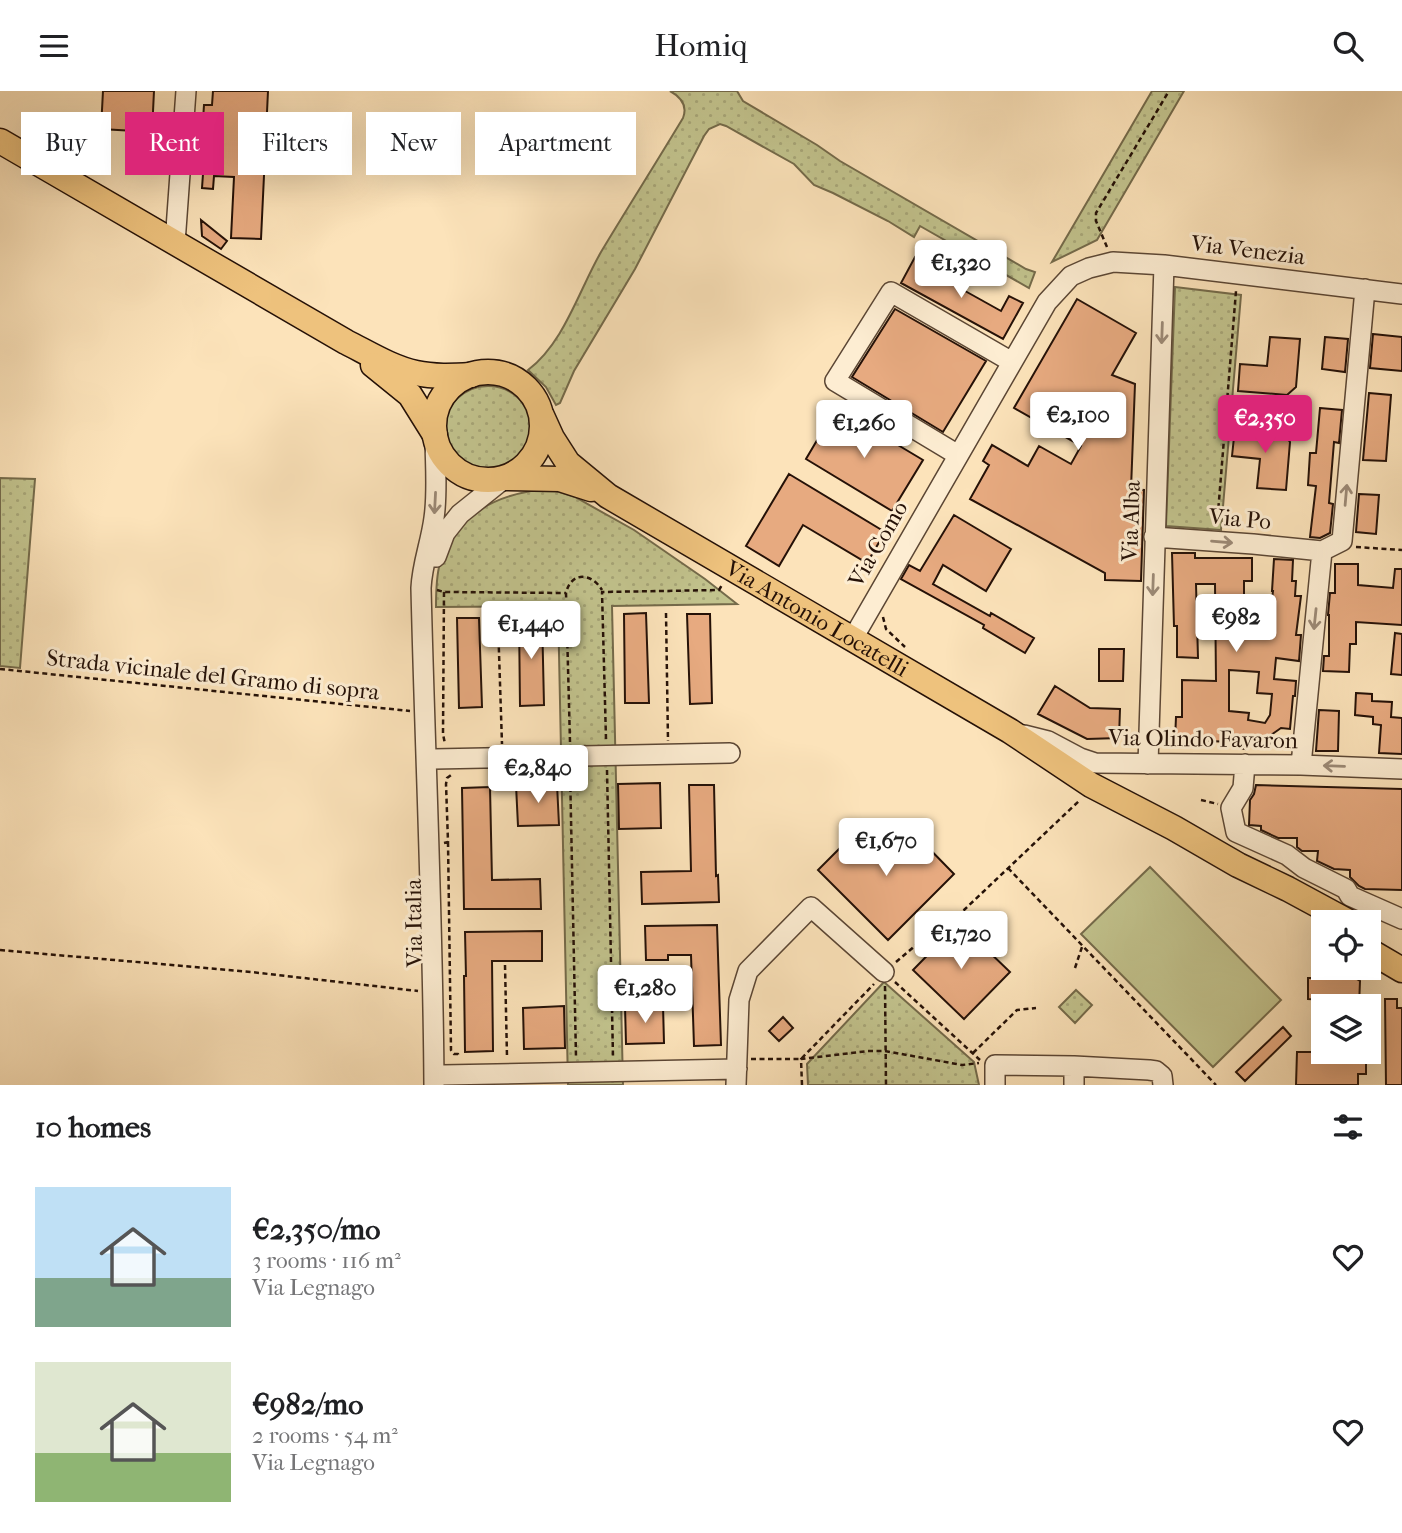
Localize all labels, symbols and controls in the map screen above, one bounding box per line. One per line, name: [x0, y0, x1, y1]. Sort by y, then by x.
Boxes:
icon: menu: [35, 27, 73, 65]
text: Homiq: [654, 27, 748, 64]
icon: search: [1329, 27, 1367, 65]
chip: Buy: [21, 112, 111, 175]
chip: Rent: [125, 112, 224, 175]
chip: Filters: [238, 112, 352, 175]
chip: New: [366, 112, 461, 175]
chip: Apartment: [475, 112, 636, 175]
street label: Via Venezia: [1189, 229, 1307, 270]
pin: €1,320: [904, 241, 1018, 300]
text: €1,320: [931, 249, 991, 276]
one-way arrow: [1155, 321, 1168, 344]
pin: €2,100: [1021, 393, 1135, 452]
pin: €2,350: [1208, 395, 1322, 455]
pin: €1,260: [807, 401, 921, 460]
text: €2,100: [1046, 401, 1110, 428]
text: €2,350: [1234, 404, 1296, 431]
text: €1,260: [832, 409, 896, 436]
street label: Via Alba: [1116, 480, 1146, 563]
one-way arrow: [1340, 484, 1353, 506]
one-way arrow: [428, 492, 441, 514]
street label: Via Como: [842, 496, 913, 593]
street label: Via Po: [1207, 503, 1272, 535]
one-way arrow: [1211, 536, 1233, 549]
street label: Via Antonio Locatelli: [720, 554, 914, 682]
one-way arrow: [1146, 573, 1160, 596]
pin: €982: [1195, 595, 1277, 654]
pin: €1,440: [474, 601, 588, 661]
text: €982: [1211, 603, 1261, 630]
one-way arrow: [1309, 607, 1322, 630]
text: €1,440: [497, 610, 565, 637]
street label: Strada vicinale del Gramo di sopra: [45, 644, 381, 706]
street label: Via Olindo Favaron: [1107, 724, 1299, 754]
pin: €2,840: [481, 745, 595, 805]
text: €2,840: [504, 754, 572, 781]
one-way arrow: [1323, 760, 1346, 773]
pin: €1,670: [829, 819, 943, 878]
text: €1,670: [855, 827, 917, 854]
street label: Via Italia: [400, 878, 428, 969]
map controls: [1311, 910, 1381, 1064]
button: locate: [1311, 910, 1381, 980]
pin: €1,720: [904, 911, 1018, 971]
text: €1,720: [931, 920, 991, 947]
pin: €1,280: [588, 965, 702, 1025]
text: €1,280: [614, 974, 676, 1001]
button: layers: [1311, 994, 1381, 1064]
icon: filters: [1329, 1108, 1367, 1146]
text: 10 homes: [35, 1110, 151, 1145]
text: €2,350/mo: [252, 1212, 380, 1247]
icon: home: [91, 1215, 175, 1299]
icon: heart: [1329, 1238, 1367, 1276]
text: 3 rooms · 116 m²: [252, 1247, 401, 1274]
text: Via Legnago: [252, 1274, 375, 1301]
text: €982/mo: [252, 1387, 363, 1422]
icon: home: [91, 1390, 175, 1474]
icon: heart: [1329, 1413, 1367, 1451]
text: 2 rooms · 54 m²: [252, 1422, 398, 1449]
text: Via Legnago: [252, 1449, 375, 1476]

